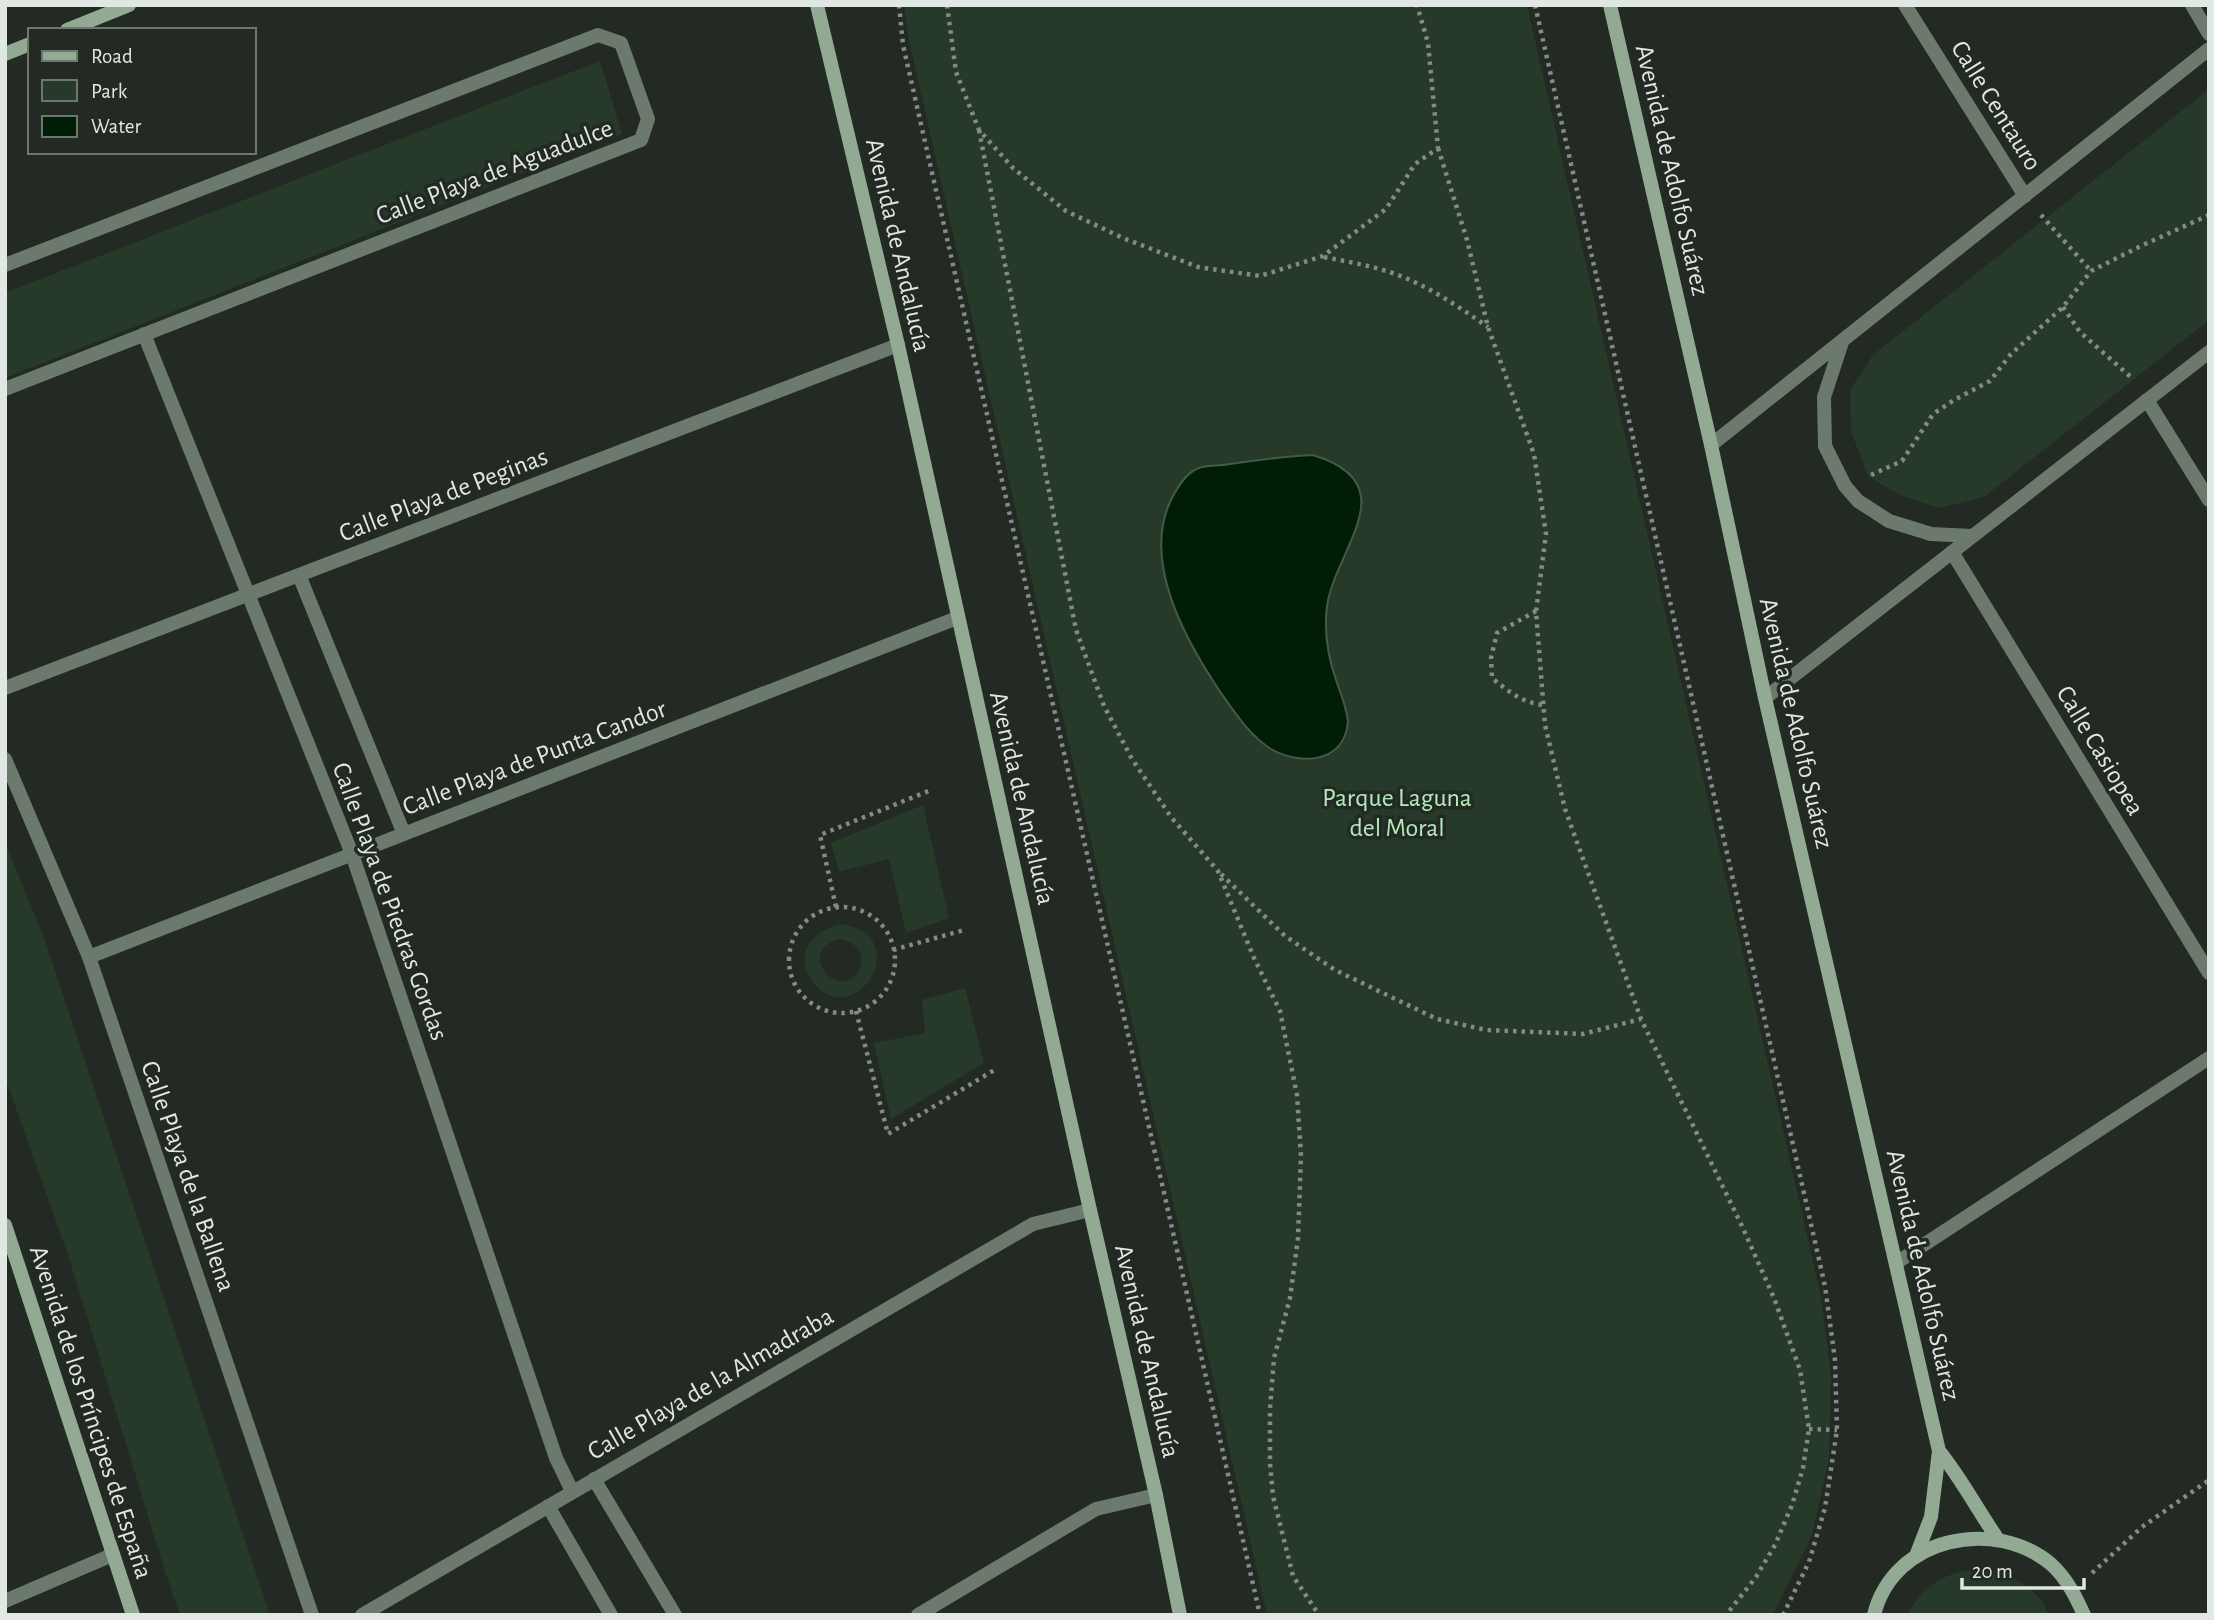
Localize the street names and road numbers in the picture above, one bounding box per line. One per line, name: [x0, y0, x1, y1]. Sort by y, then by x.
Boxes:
street label: Calle Centauro: [1946, 36, 2046, 175]
street label: Avenida de Adolfo Suárez: [1631, 42, 1714, 298]
street label: Calle Playa de Aguadulce: [372, 115, 616, 229]
street label: Avenida de Andalucía: [861, 136, 935, 354]
street label: Calle Playa de Peginas: [335, 443, 551, 547]
street label: Avenida de Adolfo Suárez: [1755, 595, 1838, 851]
street label: Calle Casiopea: [2051, 681, 2149, 820]
street label: Avenida de Andalucía: [985, 689, 1059, 907]
street label: Calle Playa de Punta Candor: [399, 695, 670, 820]
street label: Calle Playa de Piedras Gordas: [328, 759, 452, 1044]
street label: Calle Playa de la Ballena: [136, 1058, 240, 1295]
street label: Avenida de Adolfo Suárez: [1882, 1147, 1965, 1403]
street label: Avenida de Andalucía: [1110, 1242, 1184, 1460]
street label: Avenida de los Príncipes de España: [25, 1243, 157, 1582]
street label: Calle Playa de la Almadraba: [583, 1303, 838, 1465]

